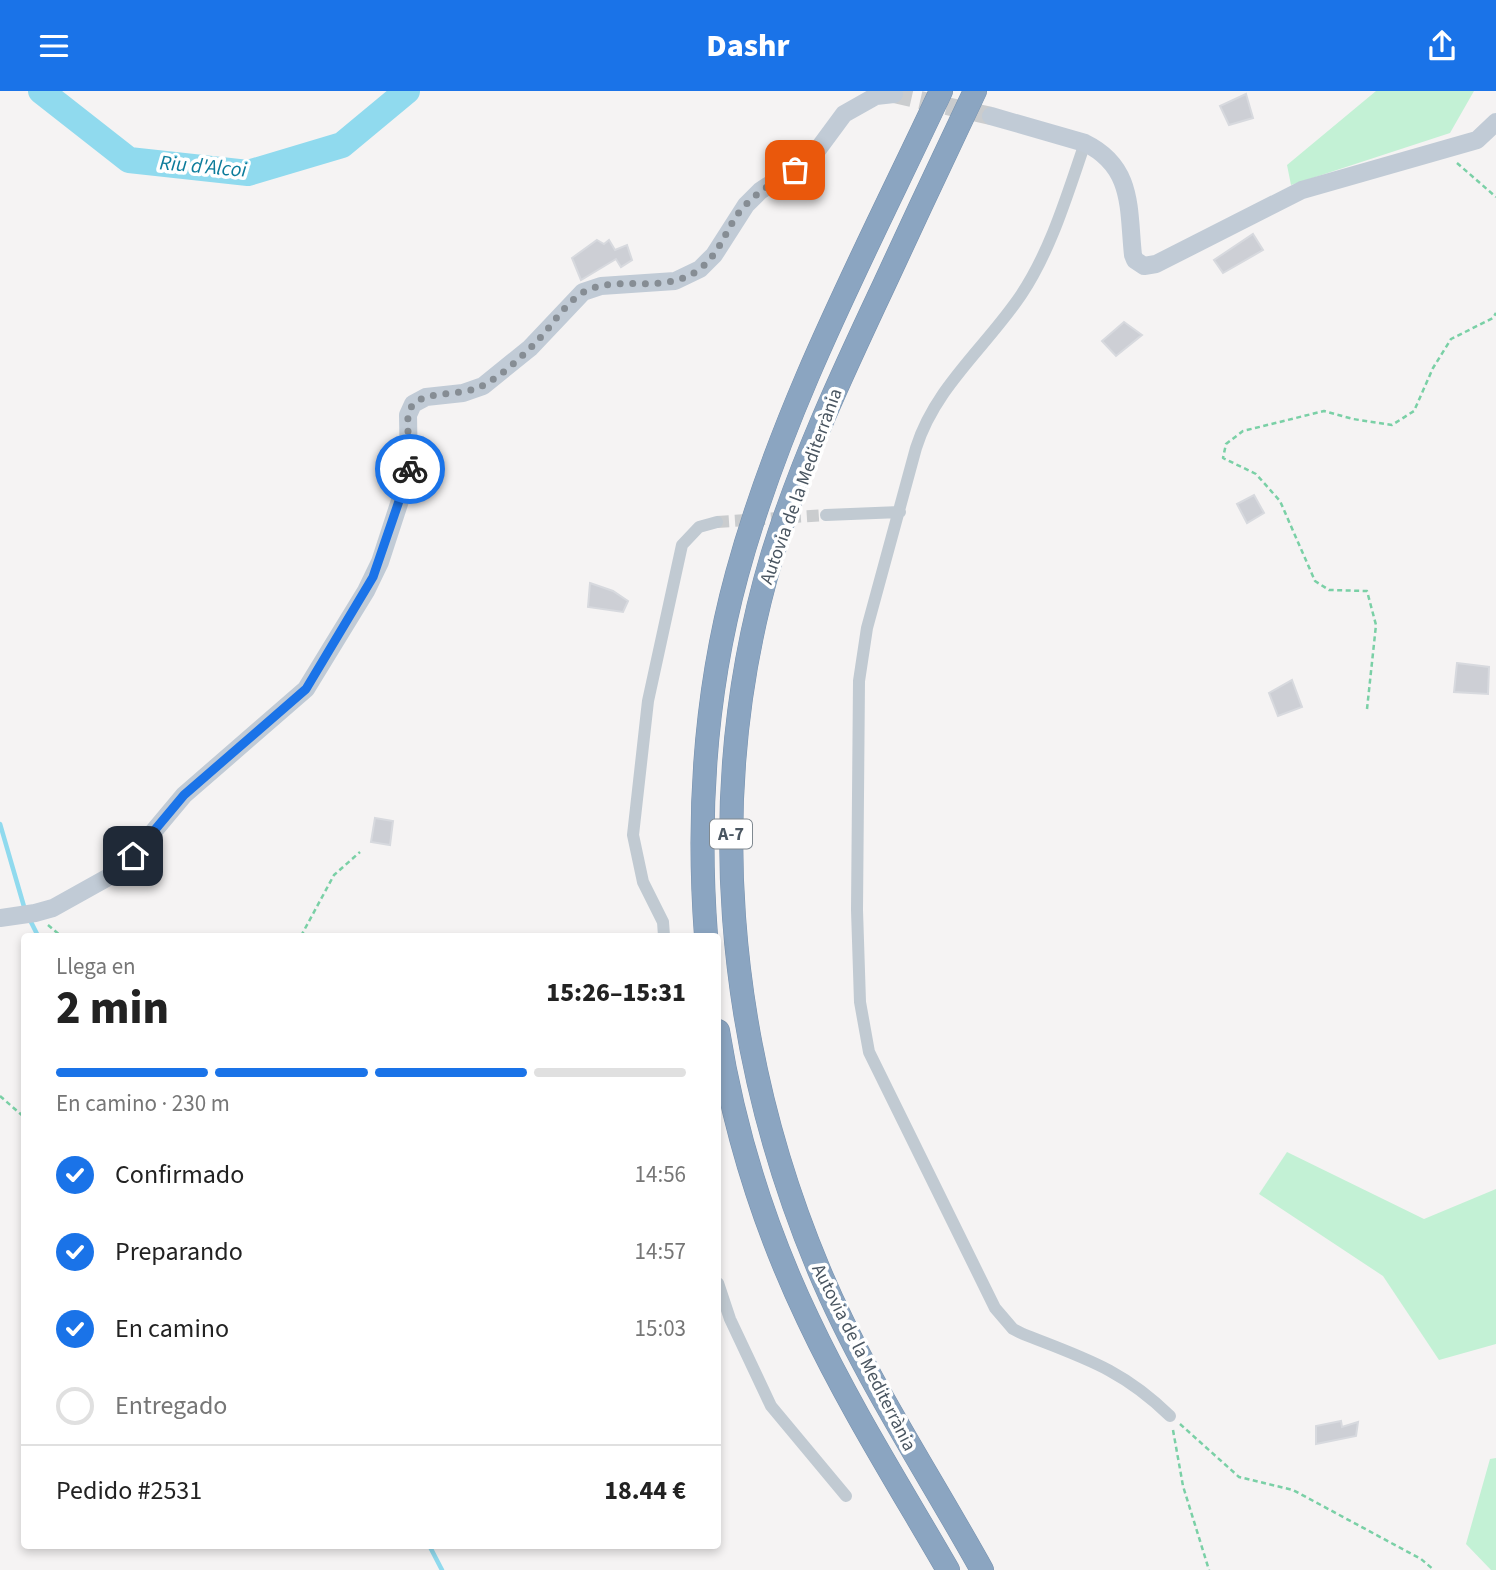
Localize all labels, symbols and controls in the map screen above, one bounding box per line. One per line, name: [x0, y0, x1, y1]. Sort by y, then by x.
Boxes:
text: Dashr: [706, 23, 790, 69]
icon: menu: [35, 27, 73, 65]
icon: share: [1423, 27, 1461, 65]
pin: [765, 140, 825, 200]
water label: Riu d'Alcoi: [158, 147, 249, 185]
icon: bag: [776, 151, 814, 189]
street label: Autovia de la Mediterrània: [753, 385, 849, 588]
courier: [375, 434, 445, 504]
icon: bike: [391, 450, 429, 488]
road number: A-7: [710, 819, 752, 849]
pin: [103, 826, 163, 886]
icon: home: [114, 837, 152, 875]
text: Llega en: [56, 950, 136, 983]
text: 15:26–15:31: [546, 974, 686, 1011]
text: 2 min: [56, 976, 169, 1041]
text: En camino · 230 m: [56, 1087, 230, 1120]
icon: check: [56, 1156, 94, 1194]
text: Confirmado: [115, 1156, 244, 1193]
text: 14:56: [635, 1158, 686, 1191]
icon: check: [56, 1233, 94, 1271]
text: Preparando: [115, 1233, 243, 1270]
text: 14:57: [635, 1235, 686, 1268]
street label: Autovia de la Mediterrània: [805, 1259, 923, 1456]
icon: check: [56, 1310, 94, 1348]
text: En camino: [115, 1310, 229, 1347]
text: 15:03: [635, 1312, 686, 1345]
text: Entregado: [115, 1387, 227, 1424]
text: Pedido #2531: [56, 1472, 202, 1509]
text: 18.44 €: [604, 1472, 686, 1509]

